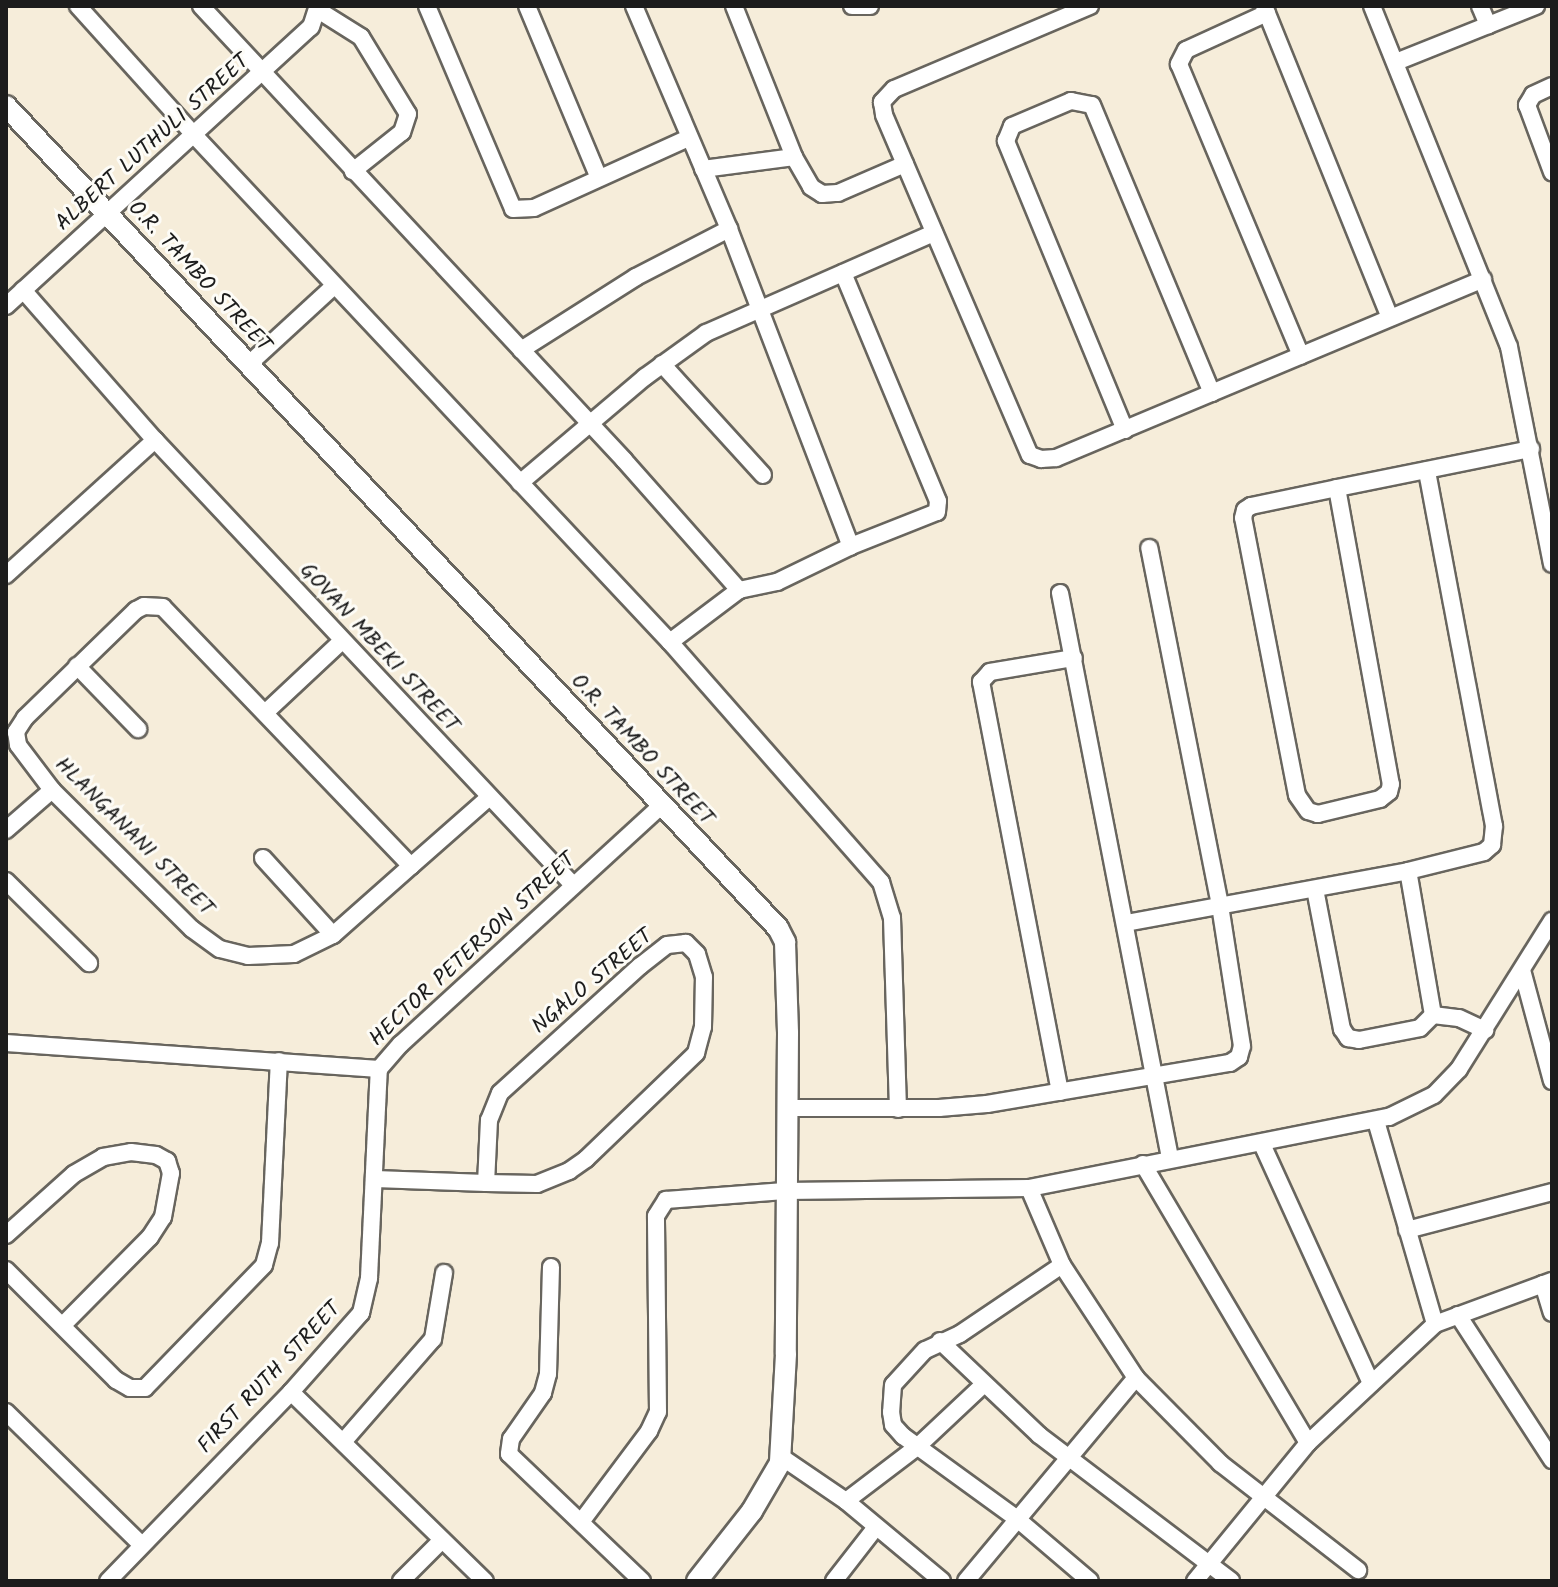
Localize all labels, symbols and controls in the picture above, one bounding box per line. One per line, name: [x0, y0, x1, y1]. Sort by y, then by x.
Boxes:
street label: ALBERT LUTHULI STREET: [51, 49, 255, 237]
street label: O.R. TAMBO STREET: [122, 196, 276, 358]
street label: GOVAN MBEKI STREET: [294, 558, 464, 738]
street label: O.R. TAMBO STREET: [565, 669, 719, 831]
street label: HLANGANANI STREET: [49, 752, 219, 922]
street label: HECTOR PETERSON STREET: [364, 847, 582, 1053]
street label: NGALO STREET: [527, 924, 659, 1040]
street label: FIRST RUTH STREET: [193, 1296, 347, 1460]

